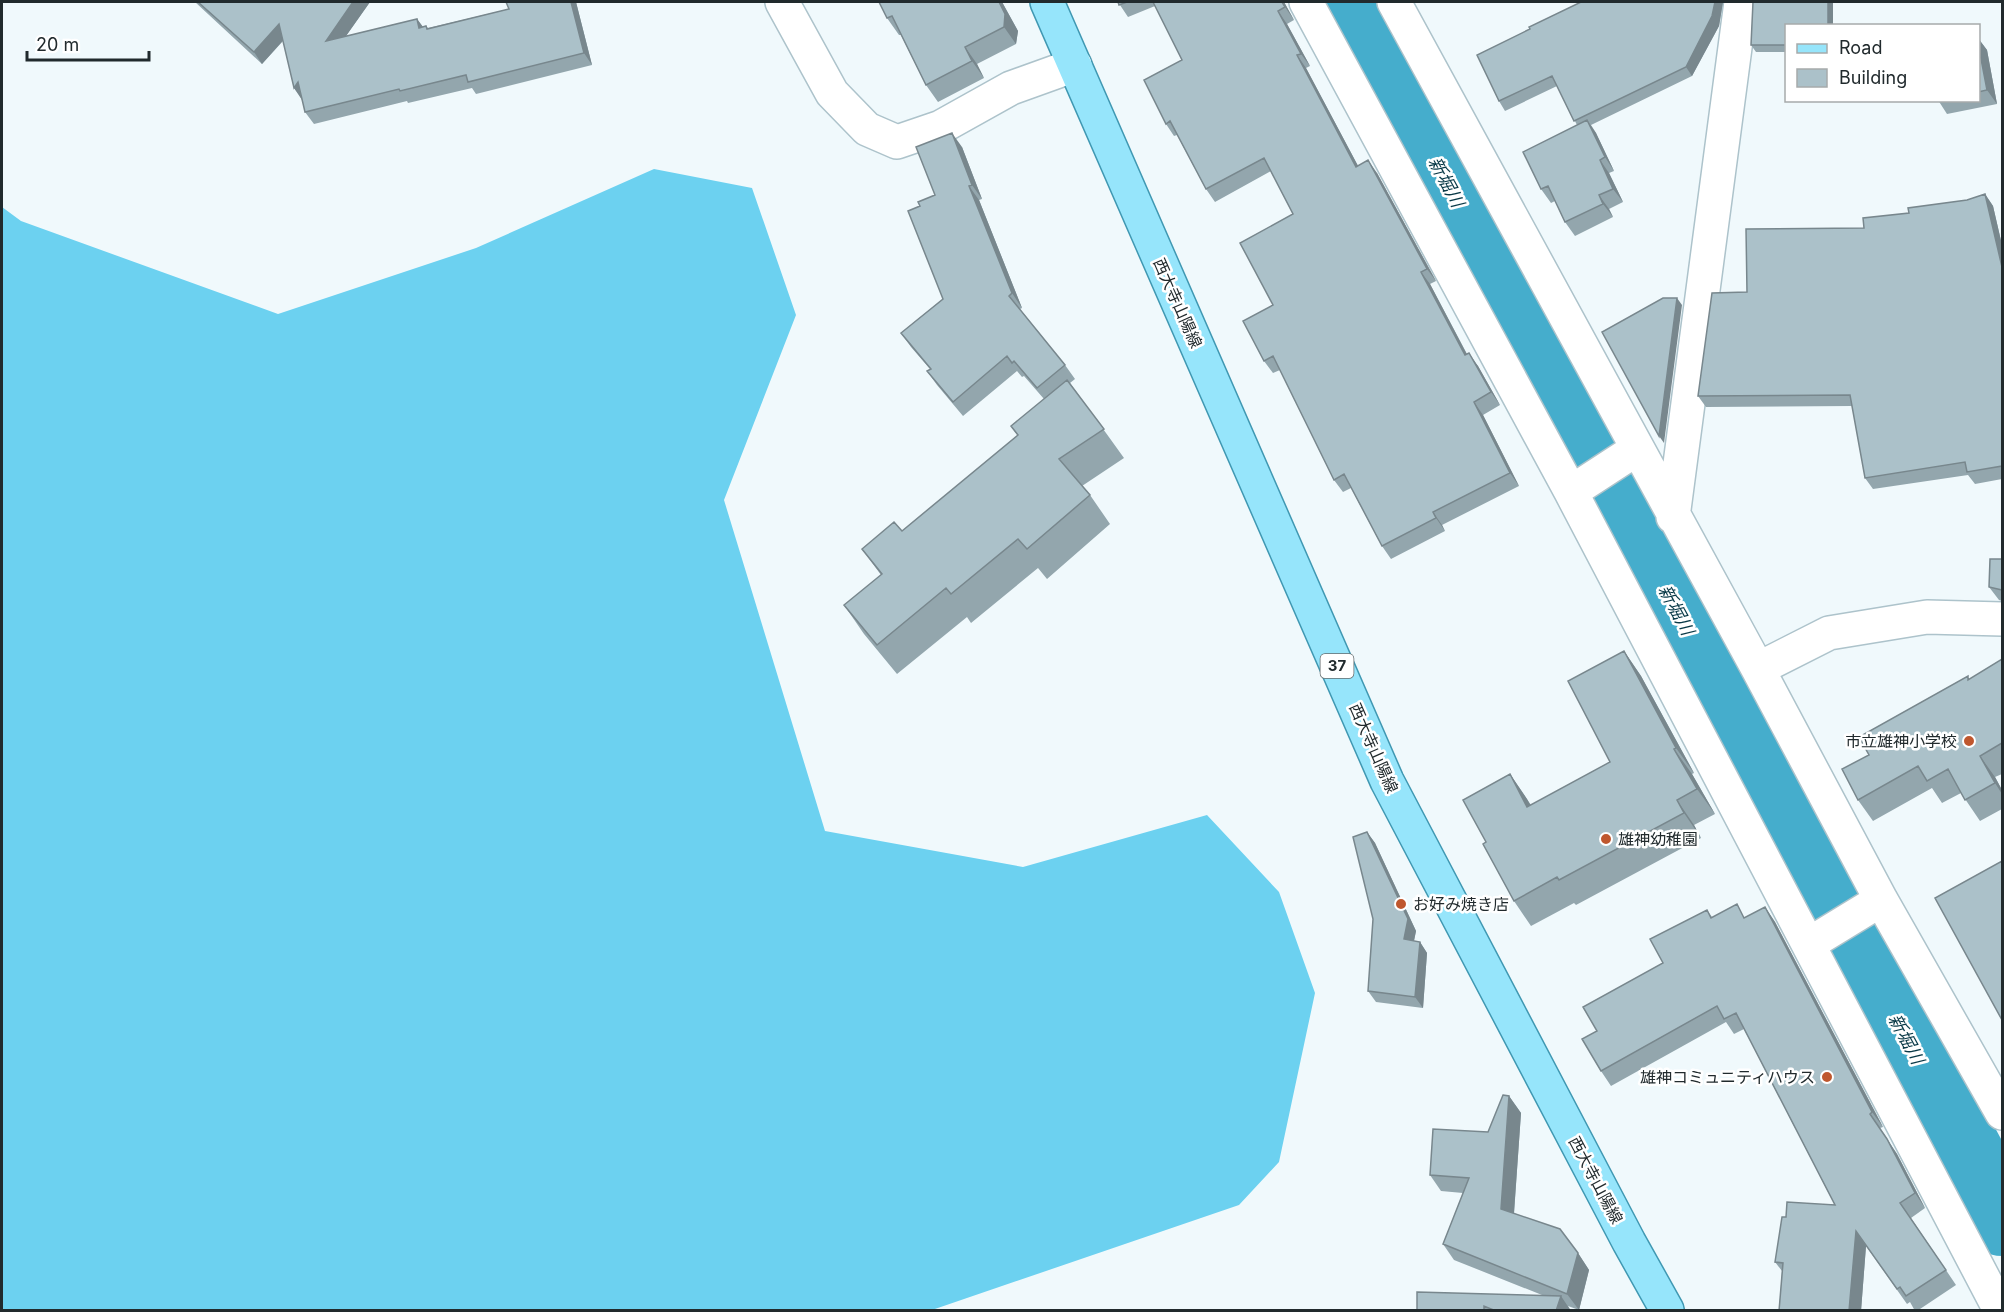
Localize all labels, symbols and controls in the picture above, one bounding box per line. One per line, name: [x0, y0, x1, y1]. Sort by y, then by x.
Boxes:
scale bar: [27, 24, 148, 62]
legend: [1785, 24, 1980, 102]
text: 20 m: [36, 34, 79, 55]
text: Road: [1839, 37, 1882, 58]
text: Building: [1839, 67, 1907, 88]
water label: 新堀川: [1424, 153, 1469, 212]
street label: 西大寺山陽線: [1149, 255, 1207, 351]
water label: 新堀川: [1654, 581, 1699, 640]
road number: 37: [1320, 654, 1354, 678]
street label: 西大寺山陽線: [1345, 700, 1403, 796]
place label: 市立雄神小学校: [1845, 731, 1957, 751]
marker: 市立雄神小学校: [1962, 734, 1976, 748]
place label: 雄神幼稚園: [1618, 829, 1698, 849]
marker: 雄神幼稚園: [1599, 832, 1613, 846]
place label: お好み焼き店: [1413, 894, 1509, 914]
marker: お好み焼き店: [1394, 897, 1408, 911]
water label: 新堀川: [1884, 1010, 1929, 1069]
place label: 雄神コミュニティハウス: [1640, 1067, 1815, 1087]
marker: 雄神コミュニティハウス: [1820, 1070, 1834, 1084]
street label: 西大寺山陽線: [1565, 1133, 1627, 1227]

